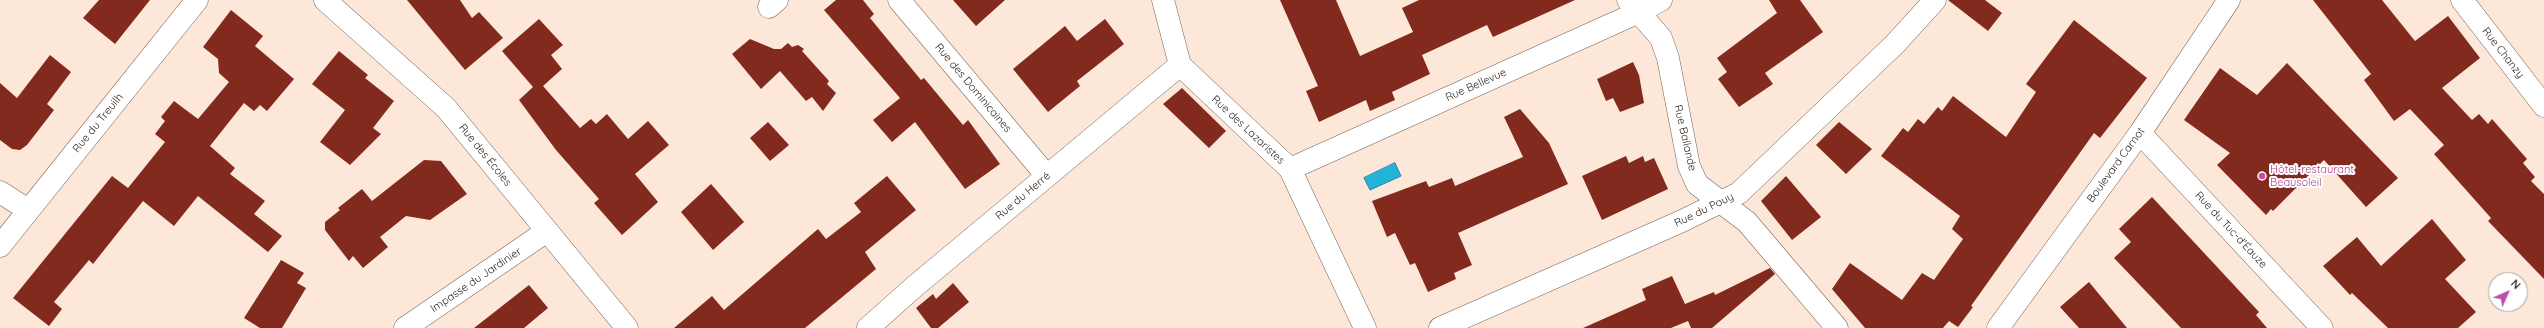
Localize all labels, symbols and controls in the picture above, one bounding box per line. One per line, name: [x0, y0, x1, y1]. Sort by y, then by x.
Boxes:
street label: Rue Chanzy: [2479, 25, 2527, 81]
street label: Rue des Dominicaines: [932, 41, 1014, 135]
street label: Rue Bellevue: [1443, 66, 1509, 104]
street label: Rue du Treuilh: [70, 91, 126, 155]
street label: Rue des Lazaristes: [1209, 93, 1287, 167]
street label: Rue Ballande: [1671, 104, 1699, 172]
street label: Rue des Écoles: [456, 121, 514, 189]
street label: Boulevard Carnot: [2084, 125, 2148, 205]
place label: Hôtel-restaurant Beausoleil: [2270, 163, 2354, 189]
street label: Rue du Herré: [993, 169, 1053, 223]
marker: Hôtel-restaurant Beausoleil: [2257, 171, 2267, 181]
street label: Rue du Tuc-d'Éauze: [2192, 189, 2270, 271]
street label: Rue du Pouy: [1672, 190, 1736, 230]
street label: Impasse du Jardinier: [428, 245, 524, 315]
north arrow: [2488, 272, 2528, 312]
text: N: [2508, 276, 2524, 292]

